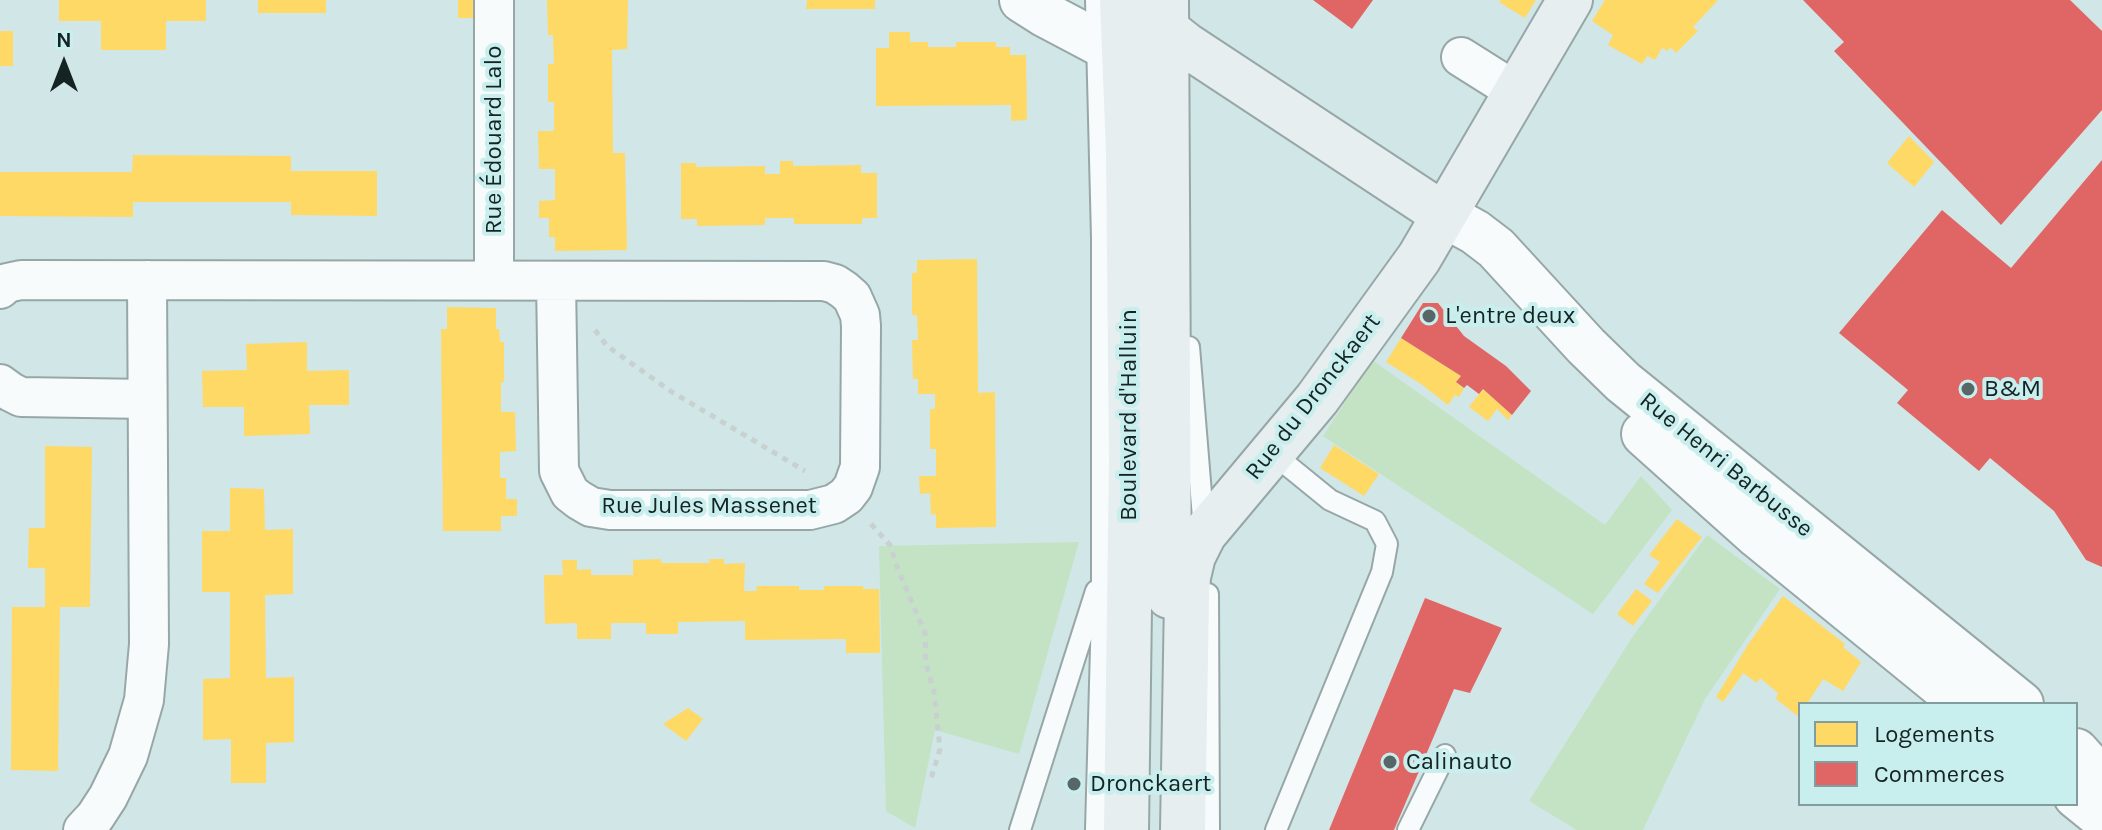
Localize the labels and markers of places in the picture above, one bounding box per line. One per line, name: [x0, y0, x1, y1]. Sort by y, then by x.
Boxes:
place label: L'entre deux: [1445, 302, 1575, 330]
marker: L'entre deux: [1420, 307, 1438, 325]
place label: B&M: [1984, 375, 2041, 403]
marker: B&M: [1959, 380, 1977, 398]
place label: Calinauto: [1406, 748, 1512, 776]
marker: Calinauto: [1381, 753, 1399, 771]
place label: Dronckaert: [1090, 770, 1211, 798]
marker: Dronckaert: [1065, 775, 1083, 793]

